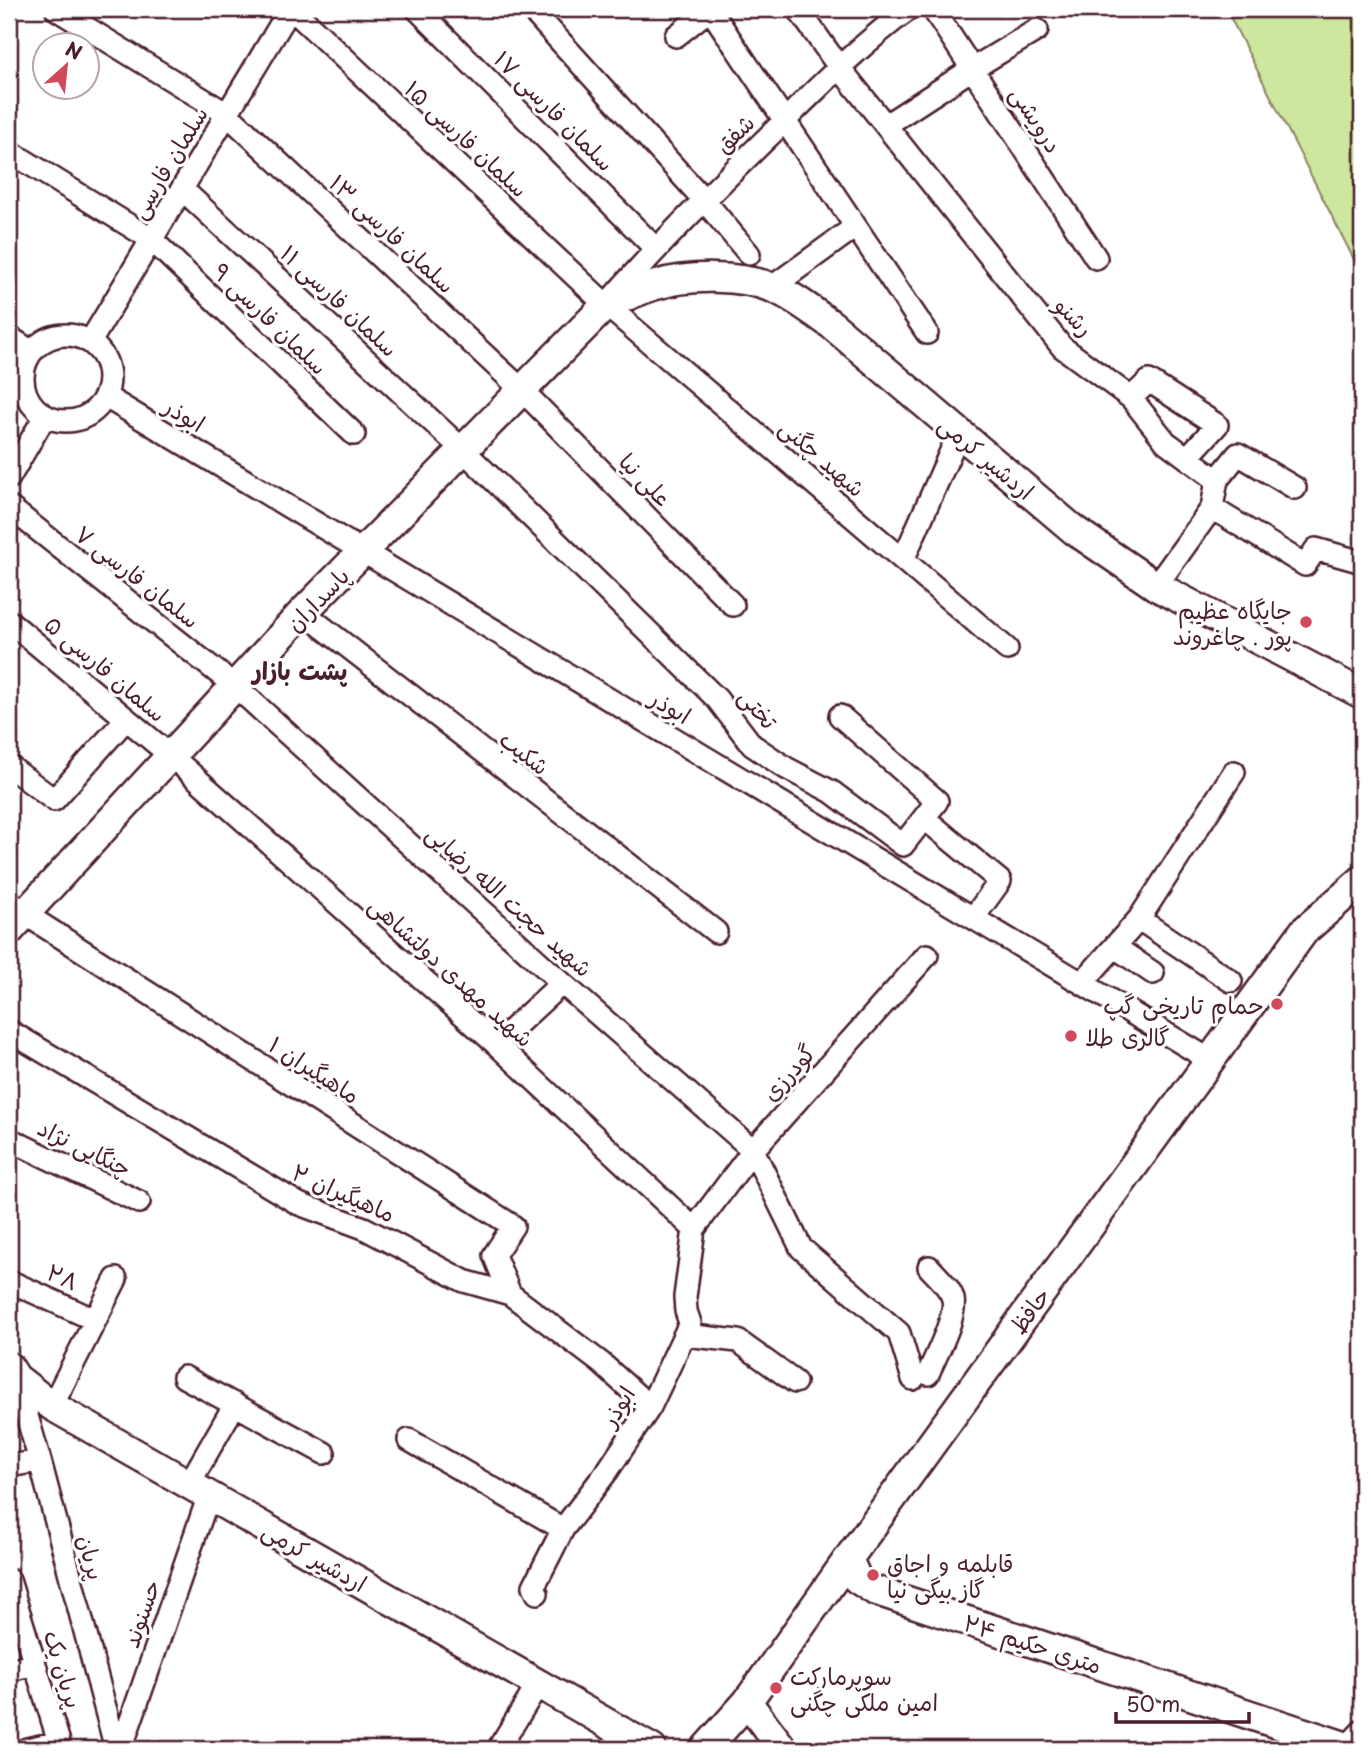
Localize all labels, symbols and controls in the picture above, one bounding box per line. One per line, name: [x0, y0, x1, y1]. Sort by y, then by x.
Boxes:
north arrow: [32, 32, 102, 102]
text: N: [61, 34, 87, 66]
street label: سلمان فارسی ۱۷: [487, 42, 623, 178]
street label: سلمان فارسی ۱۵: [397, 71, 537, 205]
street label: درویشی: [1002, 79, 1072, 159]
street label: سلمان فارسی: [120, 99, 216, 225]
street label: شفق: [706, 105, 762, 161]
street label: سلمان فارسی ۱۳: [322, 165, 464, 301]
street label: سلمان فارسی ۱۱: [273, 236, 407, 364]
street label: سلمان فارسی ۹: [205, 254, 337, 382]
street label: رشنو: [1047, 287, 1103, 344]
street label: ابوذر: [156, 387, 212, 440]
street label: اردشیر کرمی: [931, 406, 1043, 508]
street label: شهید چگنی: [772, 410, 874, 504]
street label: علی نیا: [612, 444, 680, 514]
street label: سلمان فارسی ۷: [68, 516, 208, 636]
street label: پاسداران: [277, 559, 357, 639]
place label: جایگاه عظیم پور . چاغروند: [1173, 592, 1292, 653]
street label: سلمان فارسی ۵: [37, 606, 175, 730]
marker: جایگاه عظیم پور . چاغروند: [1298, 614, 1314, 630]
district label: پشت بازار: [251, 652, 348, 688]
street label: ابوذر: [642, 679, 698, 732]
street label: تختی: [731, 680, 787, 737]
street label: شکیب: [493, 721, 557, 783]
street label: شهید حجت الله رضایی: [419, 816, 601, 984]
street label: شهید مهدی دولتشاهی: [362, 887, 542, 1055]
place label: حمام تاریخی گپ: [1103, 987, 1263, 1024]
marker: حمام تاریخی گپ: [1269, 996, 1285, 1012]
place label: گالری طلا: [1085, 1019, 1170, 1054]
street label: ماهیگیران ۱: [262, 1026, 368, 1112]
marker: گالری طلا: [1063, 1028, 1079, 1044]
street label: گودرزی: [753, 1035, 823, 1108]
street label: چنگایی نژاد: [32, 1109, 138, 1185]
street label: ماهیگیران ۲: [287, 1154, 401, 1230]
street label: ۲۸: [41, 1254, 85, 1298]
street label: حافظ: [1000, 1279, 1058, 1341]
street label: ابوذر: [590, 1379, 643, 1435]
street label: اردشیر کرمی: [256, 1512, 374, 1600]
street label: پریان: [69, 1531, 115, 1583]
place label: قابلمه و اجاق گاز بیگی نیا: [887, 1545, 1014, 1606]
marker: قابلمه و اجاق گاز بیگی نیا: [865, 1567, 881, 1583]
street label: حسنوند: [112, 1576, 168, 1652]
street label: ۲۴ متری حکیم: [959, 1604, 1107, 1684]
street label: پریان یک: [36, 1626, 92, 1712]
place label: سوپرمارکت امین ملکی چگنی: [790, 1658, 938, 1719]
marker: سوپرمارکت امین ملکی چگنی: [768, 1680, 784, 1696]
scale bar: [1116, 1681, 1248, 1725]
text: 50 m: [1126, 1687, 1180, 1719]

